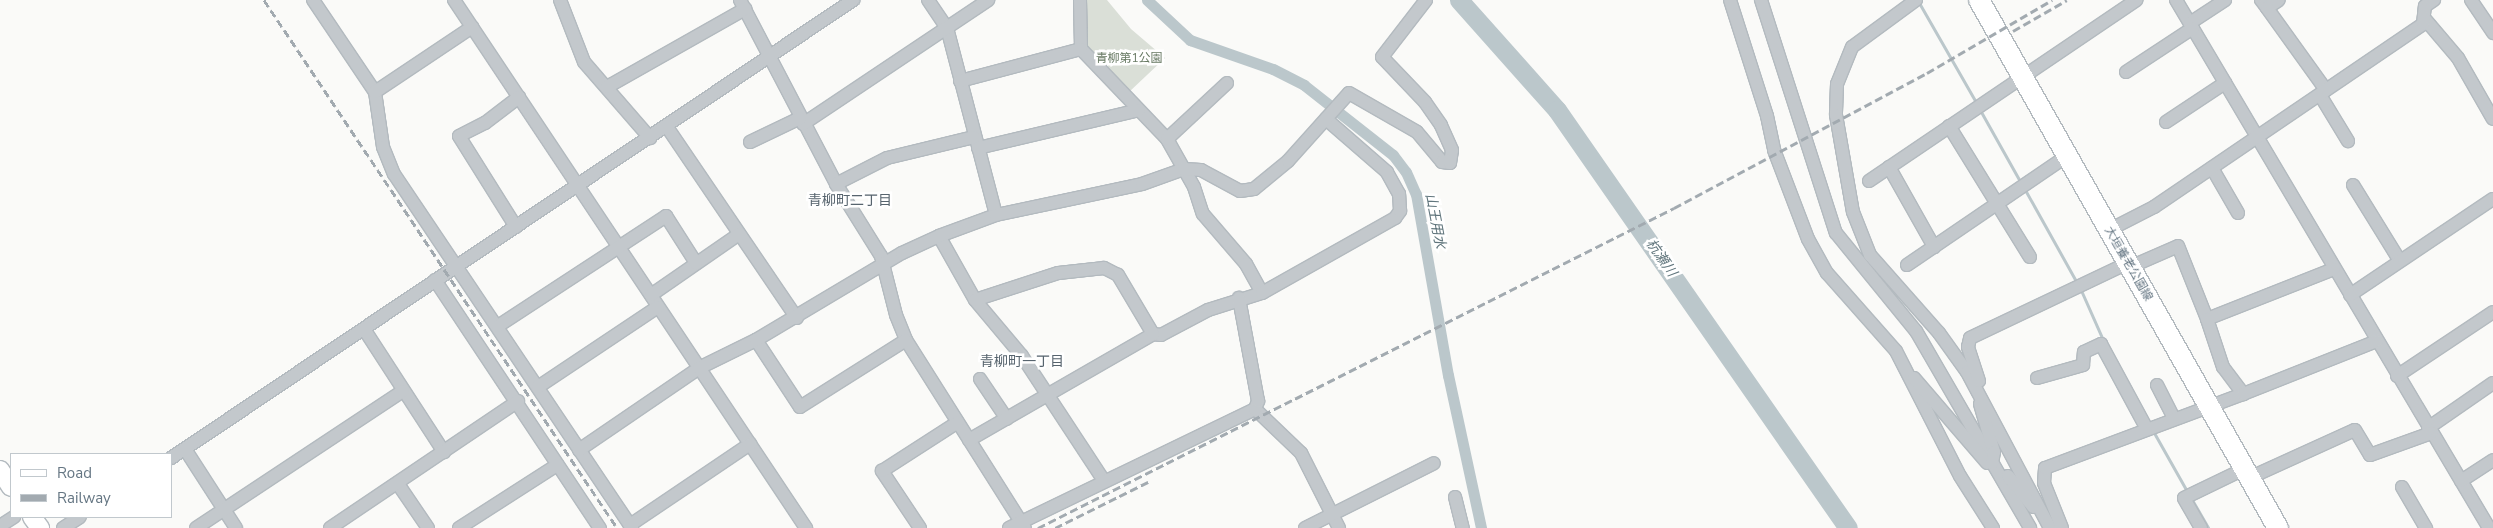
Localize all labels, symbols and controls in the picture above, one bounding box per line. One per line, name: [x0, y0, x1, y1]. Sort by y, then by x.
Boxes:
park label: 青柳第1公園: [1095, 52, 1163, 66]
water label: 山王用水: [1421, 192, 1449, 250]
district label: 青柳町二丁目: [808, 193, 892, 209]
street label: 大垣養老公園線: [2101, 224, 2155, 304]
water label: 杭瀬川: [1642, 236, 1680, 280]
district label: 青柳町一丁目: [980, 354, 1064, 370]
legend: [10, 453, 172, 518]
text: Road: [57, 463, 92, 483]
text: Railway: [57, 488, 111, 508]

